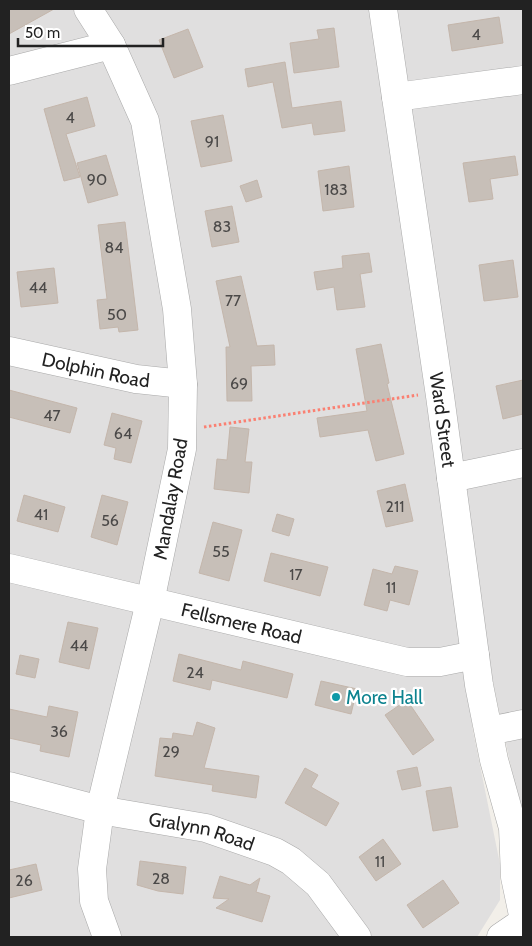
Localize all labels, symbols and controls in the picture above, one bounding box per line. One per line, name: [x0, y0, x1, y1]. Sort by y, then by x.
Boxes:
scale bar: [18, 15, 162, 47]
text: 50 m: [25, 24, 60, 42]
house number: 4: [471, 25, 481, 44]
house number: 4: [65, 108, 75, 127]
house number: 91: [205, 132, 219, 151]
house number: 90: [87, 170, 107, 189]
house number: 183: [324, 180, 348, 199]
house number: 83: [213, 217, 231, 236]
house number: 84: [105, 238, 123, 257]
house number: 44: [29, 278, 47, 297]
house number: 77: [225, 291, 241, 310]
house number: 50: [107, 305, 127, 324]
street label: Dolphin Road: [40, 348, 151, 392]
street label: Ward Street: [425, 371, 461, 469]
house number: 69: [230, 374, 248, 393]
house number: 47: [43, 406, 61, 425]
house number: 64: [114, 424, 132, 443]
street label: Mandalay Road: [148, 437, 192, 562]
house number: 211: [386, 497, 404, 516]
house number: 41: [34, 505, 48, 524]
house number: 56: [101, 511, 119, 530]
house number: 55: [212, 542, 230, 561]
house number: 17: [289, 565, 303, 584]
house number: 11: [386, 578, 396, 597]
street label: Fellsmere Road: [179, 598, 304, 649]
house number: 44: [70, 636, 88, 655]
house number: 24: [186, 663, 204, 682]
place label: More Hall: [346, 686, 423, 709]
marker: More Hall: [330, 691, 342, 703]
house number: 36: [50, 722, 68, 741]
house number: 29: [162, 742, 180, 761]
street label: Gralynn Road: [147, 807, 257, 856]
house number: 11: [375, 852, 385, 871]
house number: 28: [152, 869, 170, 888]
house number: 26: [15, 871, 33, 890]

